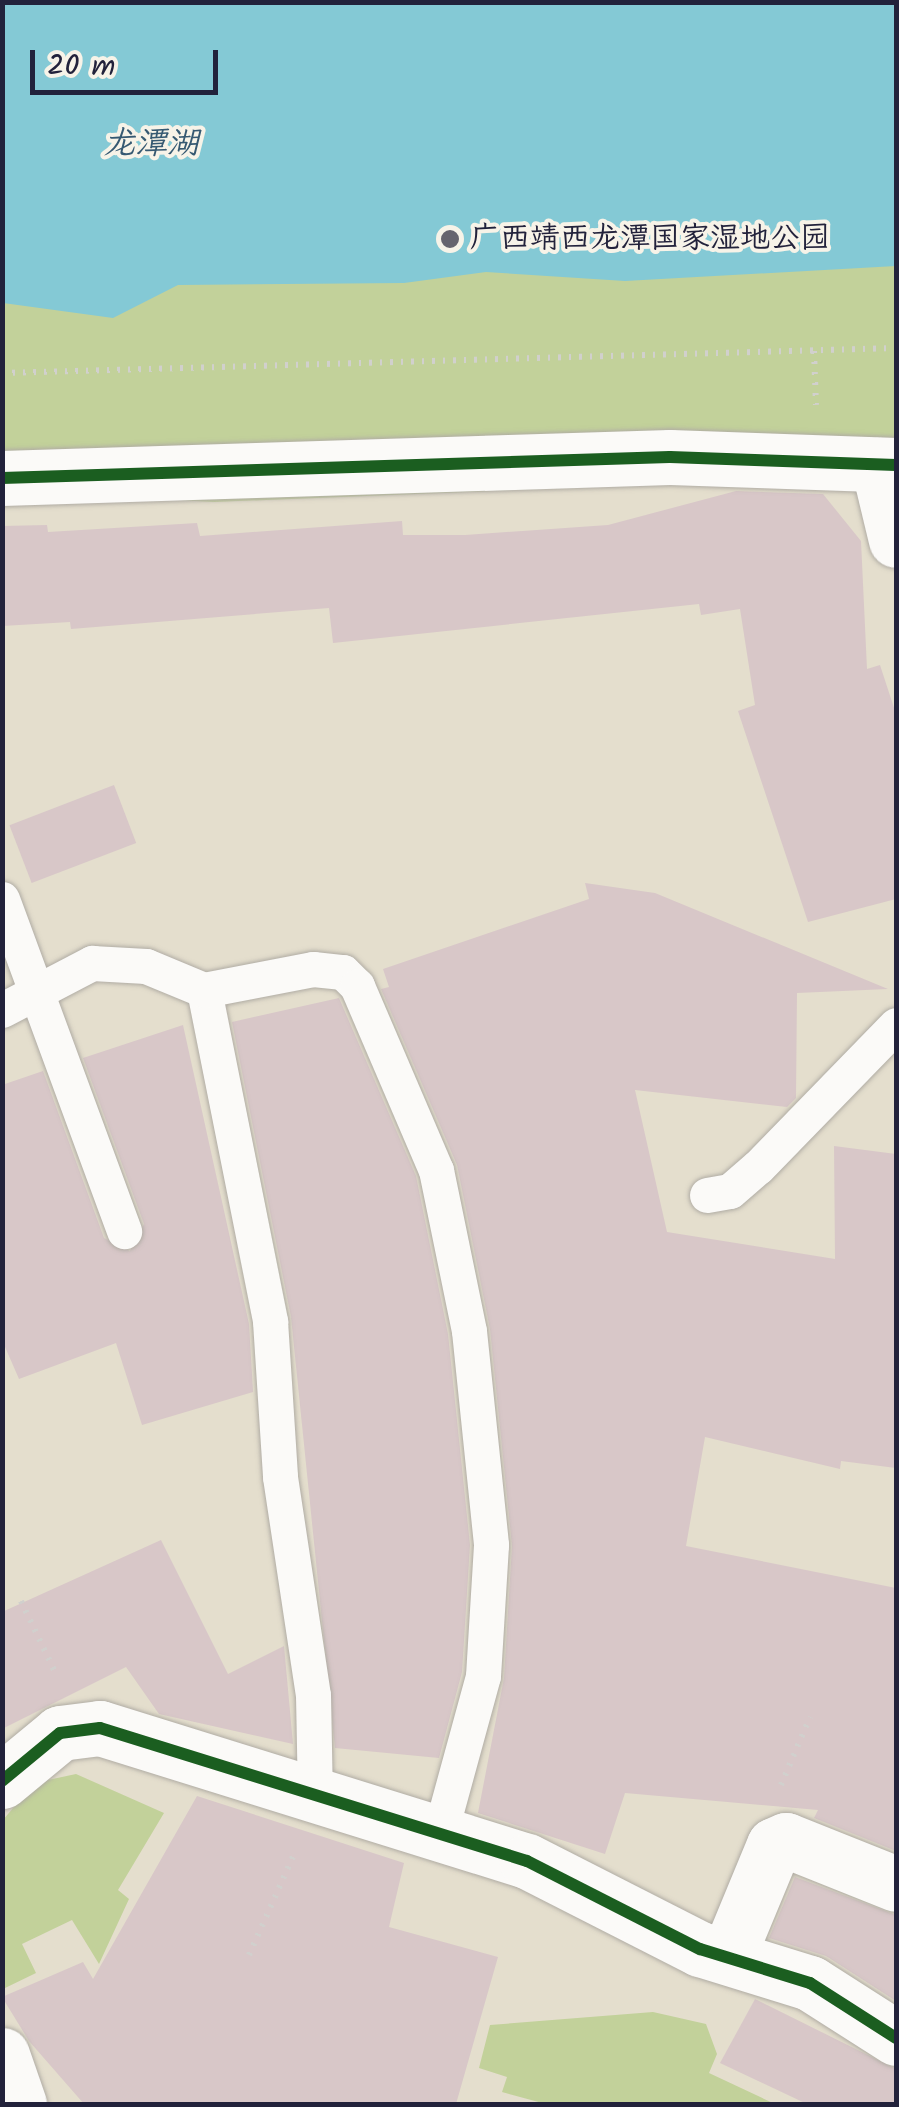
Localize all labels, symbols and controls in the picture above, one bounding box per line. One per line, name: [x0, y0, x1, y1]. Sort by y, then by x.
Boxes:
scale bar: [35, 30, 222, 92]
text: 20 m: [47, 43, 115, 91]
water label: 龙潭湖: [103, 126, 199, 164]
place label: 广西靖西龙潭国家湿地公园: [470, 221, 830, 257]
marker: 广西靖西龙潭国家湿地公园: [439, 228, 461, 250]

